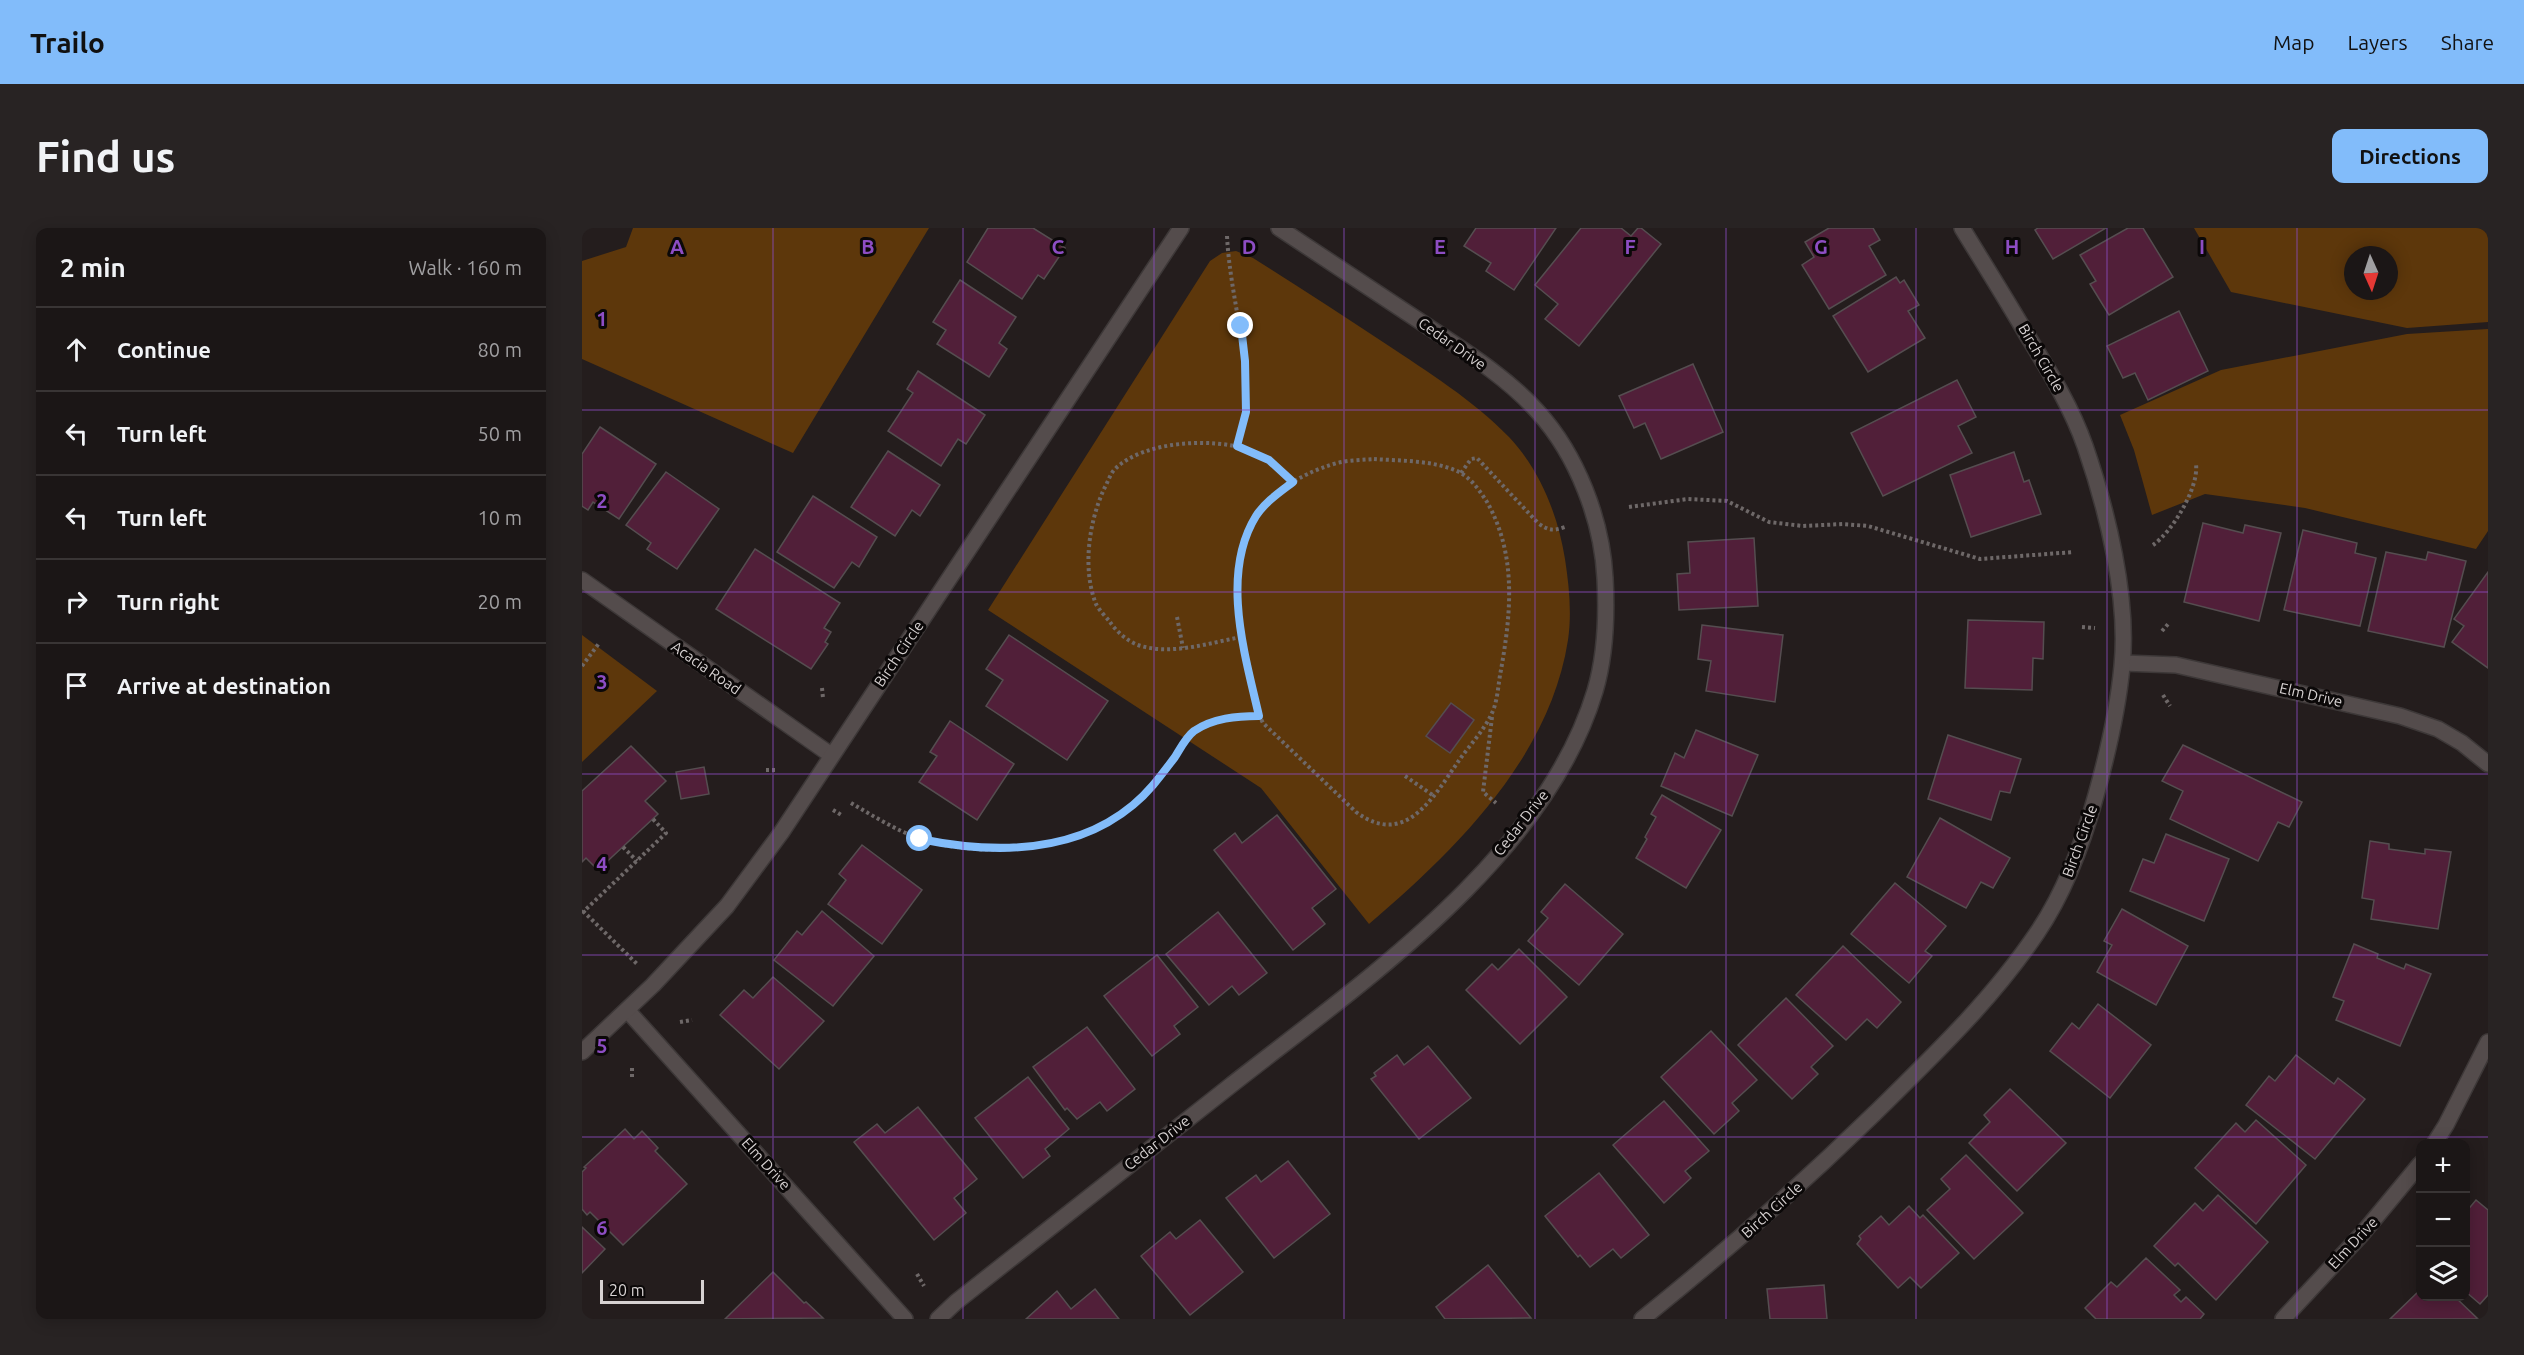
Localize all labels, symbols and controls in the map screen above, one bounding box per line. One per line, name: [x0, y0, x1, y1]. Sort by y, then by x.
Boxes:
text: Trailo: [30, 27, 105, 58]
text: Map: [2273, 30, 2314, 54]
text: Layers: [2347, 30, 2408, 54]
text: Share: [2441, 30, 2494, 54]
button: Directions: [2332, 129, 2488, 183]
text: Find us: [36, 133, 175, 180]
text: A: [670, 235, 684, 258]
text: B: [861, 235, 875, 258]
text: C: [1052, 235, 1065, 258]
text: D: [1242, 235, 1256, 258]
text: E: [1434, 235, 1446, 258]
text: F: [1624, 235, 1636, 258]
text: G: [1814, 235, 1828, 258]
text: H: [2005, 235, 2019, 258]
text: I: [2199, 235, 2205, 258]
north arrow: [2344, 246, 2398, 300]
text: 2 min: [60, 253, 126, 282]
text: Walk · 160 m: [409, 256, 522, 279]
text: 1: [596, 307, 608, 330]
route end: [1227, 312, 1253, 338]
street label: Cedar Drive: [1415, 314, 1489, 373]
street label: Birch Circle: [2015, 321, 2068, 395]
icon: ahead: [60, 333, 93, 366]
text: Continue: [117, 337, 211, 362]
text: 80 m: [478, 338, 522, 361]
icon: left: [60, 417, 93, 450]
text: Turn left: [117, 421, 207, 446]
text: 50 m: [478, 422, 522, 445]
text: 2: [596, 489, 608, 512]
icon: left: [60, 501, 93, 534]
text: Turn left: [117, 505, 207, 530]
text: 10 m: [478, 506, 522, 529]
icon: right: [60, 585, 93, 618]
text: Turn right: [117, 589, 219, 614]
text: 20 m: [478, 590, 522, 613]
street label: Birch Circle: [870, 618, 927, 690]
street label: Acacia Road: [668, 637, 744, 698]
icon: arrive: [60, 669, 93, 702]
text: 3: [596, 670, 608, 693]
text: Arrive at destination: [117, 673, 331, 698]
street label: Elm Drive: [2278, 679, 2344, 710]
street label: Cedar Drive: [1490, 787, 1551, 859]
street label: Birch Circle: [2059, 802, 2100, 879]
route start: [906, 825, 932, 851]
text: 4: [596, 852, 608, 875]
text: 5: [596, 1034, 608, 1057]
street label: Cedar Drive: [1121, 1112, 1193, 1173]
street label: Elm Drive: [739, 1134, 794, 1193]
map controls: [2416, 1139, 2470, 1301]
button: +: [2416, 1139, 2470, 1193]
street label: Birch Circle: [1738, 1178, 1805, 1241]
button: −: [2416, 1193, 2470, 1247]
street label: Elm Drive: [2325, 1213, 2381, 1272]
text: 6: [596, 1216, 608, 1239]
button: layers: [2416, 1247, 2470, 1301]
scale bar: [600, 1277, 704, 1304]
text: 20 m: [609, 1281, 645, 1299]

